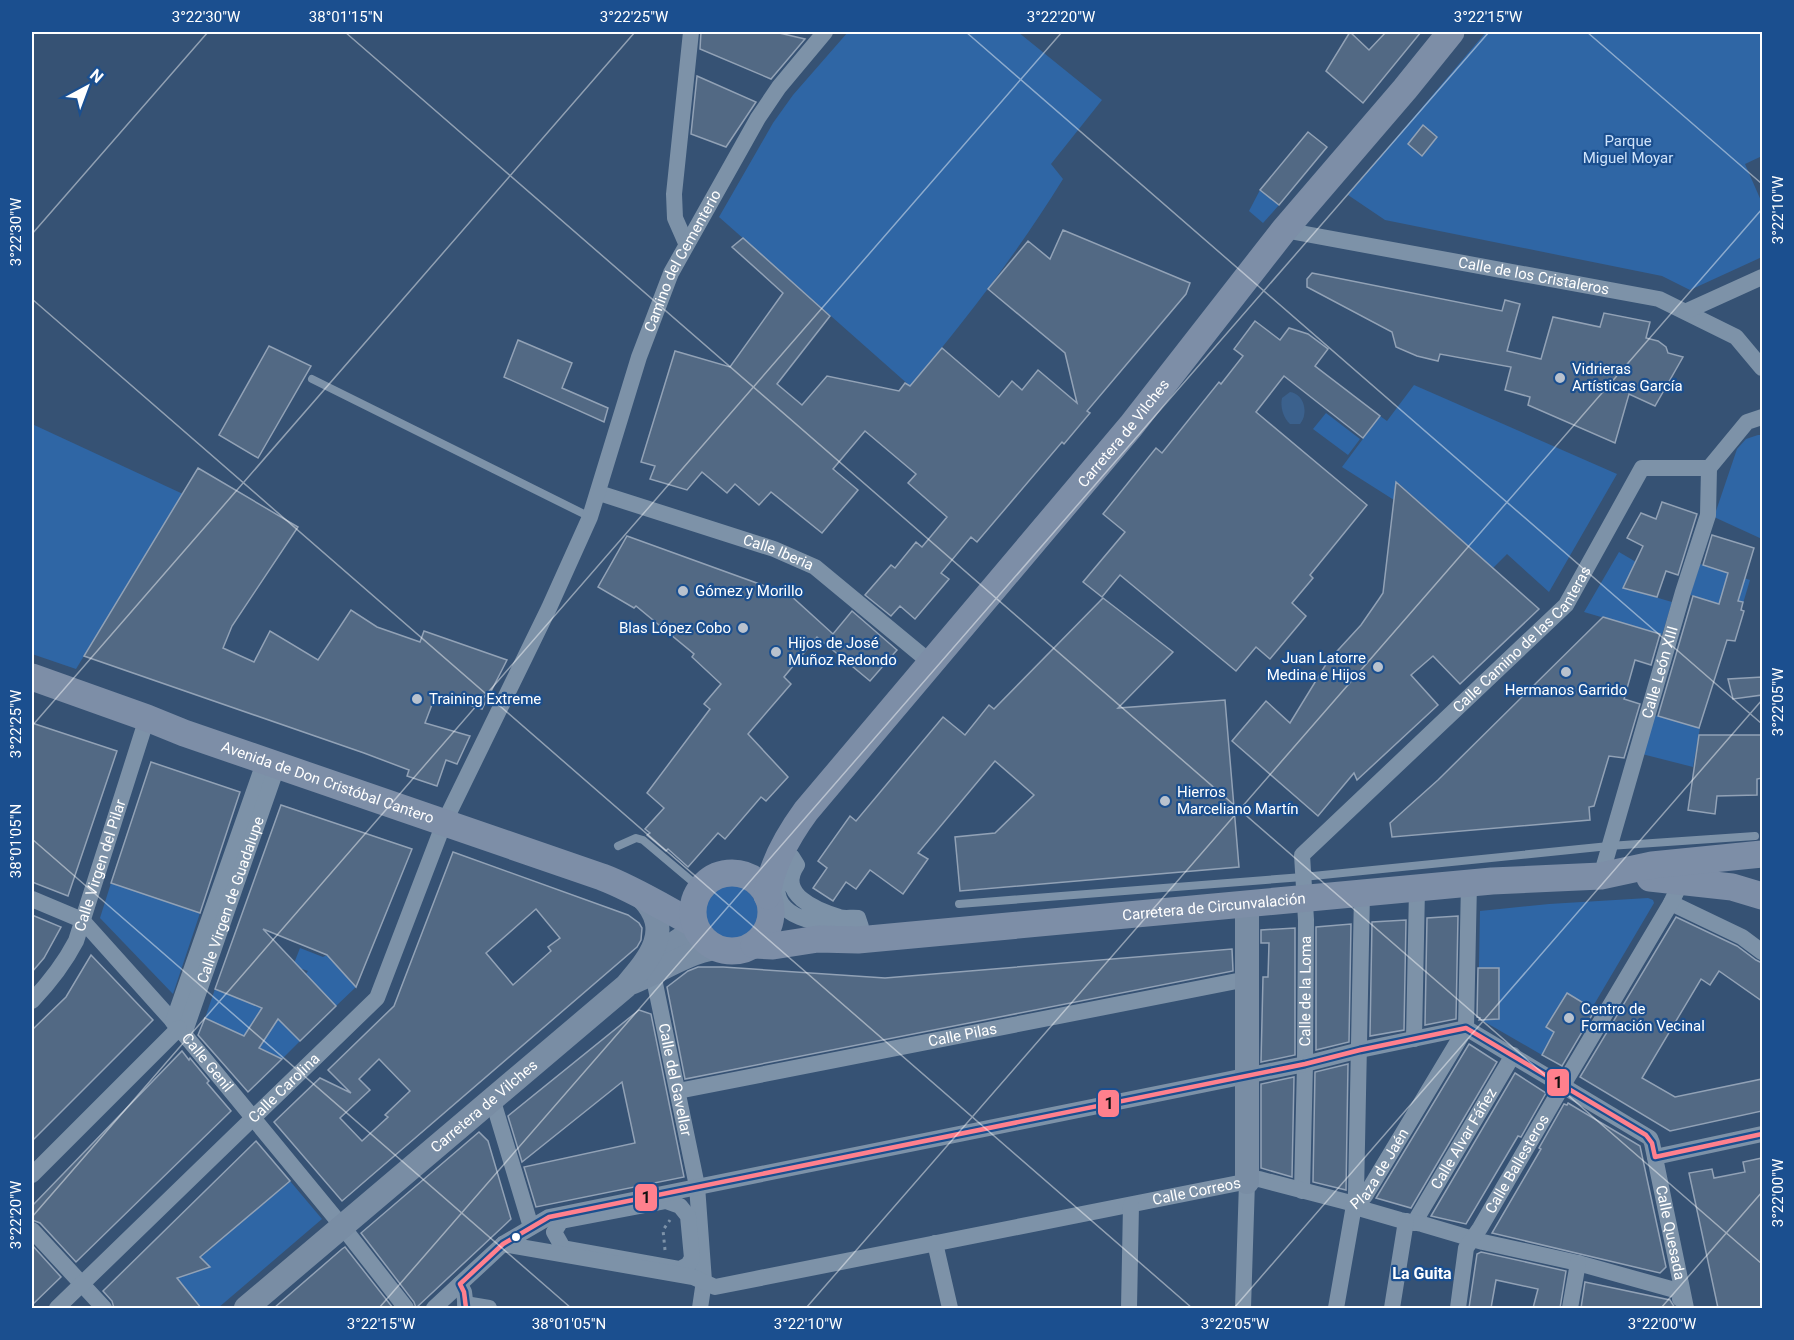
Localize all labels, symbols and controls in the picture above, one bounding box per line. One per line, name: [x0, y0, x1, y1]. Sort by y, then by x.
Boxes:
text: 3°22'30"W: [172, 8, 240, 26]
text: 38°01'15"N: [309, 8, 383, 26]
text: 3°22'25"W: [600, 8, 668, 26]
text: 3°22'20"W: [1027, 8, 1095, 26]
text: 3°22'15"W: [1454, 8, 1522, 26]
north arrow: [57, 57, 117, 117]
text: N: [86, 65, 107, 87]
park label: Parque Miguel Moyar: [1583, 132, 1673, 167]
text: 3°22'10"W: [1769, 176, 1787, 244]
street label: Camino del Cementerio: [640, 187, 725, 335]
text: 3°22'30"W: [7, 198, 25, 266]
street label: Calle de los Cristaleros: [1457, 253, 1611, 299]
place label: Vidrieras Artísticas García: [1572, 360, 1683, 395]
marker: Vidrieras Artísticas García: [1553, 371, 1567, 385]
street label: Carretera de Vilches: [1074, 376, 1173, 491]
street label: Calle Iberia: [741, 531, 816, 574]
street label: Calle Camino de las Canteras: [1449, 563, 1595, 716]
place label: Gómez y Morillo: [695, 582, 803, 600]
marker: Gómez y Morillo: [676, 584, 690, 598]
place label: Blas López Cobo: [619, 619, 731, 637]
marker: Blas López Cobo: [736, 621, 750, 635]
street label: Calle León XIII: [1638, 624, 1682, 721]
place label: Hijos de José Muñoz Redondo: [788, 634, 897, 669]
marker: Hijos de José Muñoz Redondo: [769, 645, 783, 659]
place label: Juan Latorre Medina e Hijos: [1267, 649, 1366, 684]
marker: Juan Latorre Medina e Hijos: [1371, 660, 1385, 674]
marker: Hermanos Garrido: [1559, 665, 1573, 679]
text: 3°22'05"W: [1769, 668, 1787, 736]
place label: Hermanos Garrido: [1505, 681, 1627, 699]
text: 3°22'25"W: [7, 690, 25, 758]
place label: Training Extreme: [429, 690, 541, 708]
marker: Training Extreme: [410, 692, 424, 706]
street label: Avenida de Don Cristóbal Cantero: [219, 738, 436, 827]
place label: Hierros Marceliano Martín: [1177, 783, 1299, 818]
marker: Hierros Marceliano Martín: [1158, 794, 1172, 808]
street label: Calle Virgen del Pilar: [71, 797, 129, 934]
text: 38°01'05"N: [7, 804, 25, 878]
street label: Calle Virgen de Guadalupe: [193, 814, 268, 986]
street label: Carretera de Circunvalación: [1121, 889, 1306, 924]
street label: Calle de la Loma: [1296, 936, 1315, 1046]
place label: Centro de Formación Vecinal: [1581, 1000, 1705, 1035]
marker: Centro de Formación Vecinal: [1562, 1011, 1576, 1025]
street label: Calle Pilas: [927, 1019, 998, 1051]
street label: Calle del Gavellar: [654, 1022, 695, 1138]
street label: Calle Genil: [178, 1029, 237, 1095]
street label: Calle Carolina: [245, 1050, 323, 1127]
street label: Carretera de Vilches: [427, 1056, 541, 1157]
line badge: 1: [1546, 1068, 1570, 1097]
text: 1: [1553, 1073, 1563, 1092]
street label: Calle Alvar Fáñez: [1427, 1085, 1501, 1192]
line badge: 1: [1097, 1089, 1120, 1118]
text: 1: [1104, 1094, 1114, 1113]
street label: Calle Ballesteros: [1481, 1111, 1553, 1217]
street label: Plaza de Jaén: [1347, 1125, 1412, 1213]
text: 3°22'00"W: [1769, 1159, 1787, 1227]
street label: Calle Correos: [1151, 1174, 1242, 1209]
text: 3°22'20"W: [7, 1181, 25, 1249]
line badge: 1: [634, 1183, 658, 1212]
street label: Calle Quesada: [1652, 1184, 1689, 1281]
text: 1: [641, 1188, 651, 1207]
unlabelled marker: [510, 1231, 522, 1243]
district label: La Guita: [1392, 1264, 1452, 1283]
text: 3°22'15"W: [347, 1315, 415, 1333]
text: 38°01'05"N: [532, 1315, 606, 1333]
text: 3°22'10"W: [774, 1315, 842, 1333]
text: 3°22'05"W: [1201, 1315, 1269, 1333]
text: 3°22'00"W: [1628, 1315, 1696, 1333]

